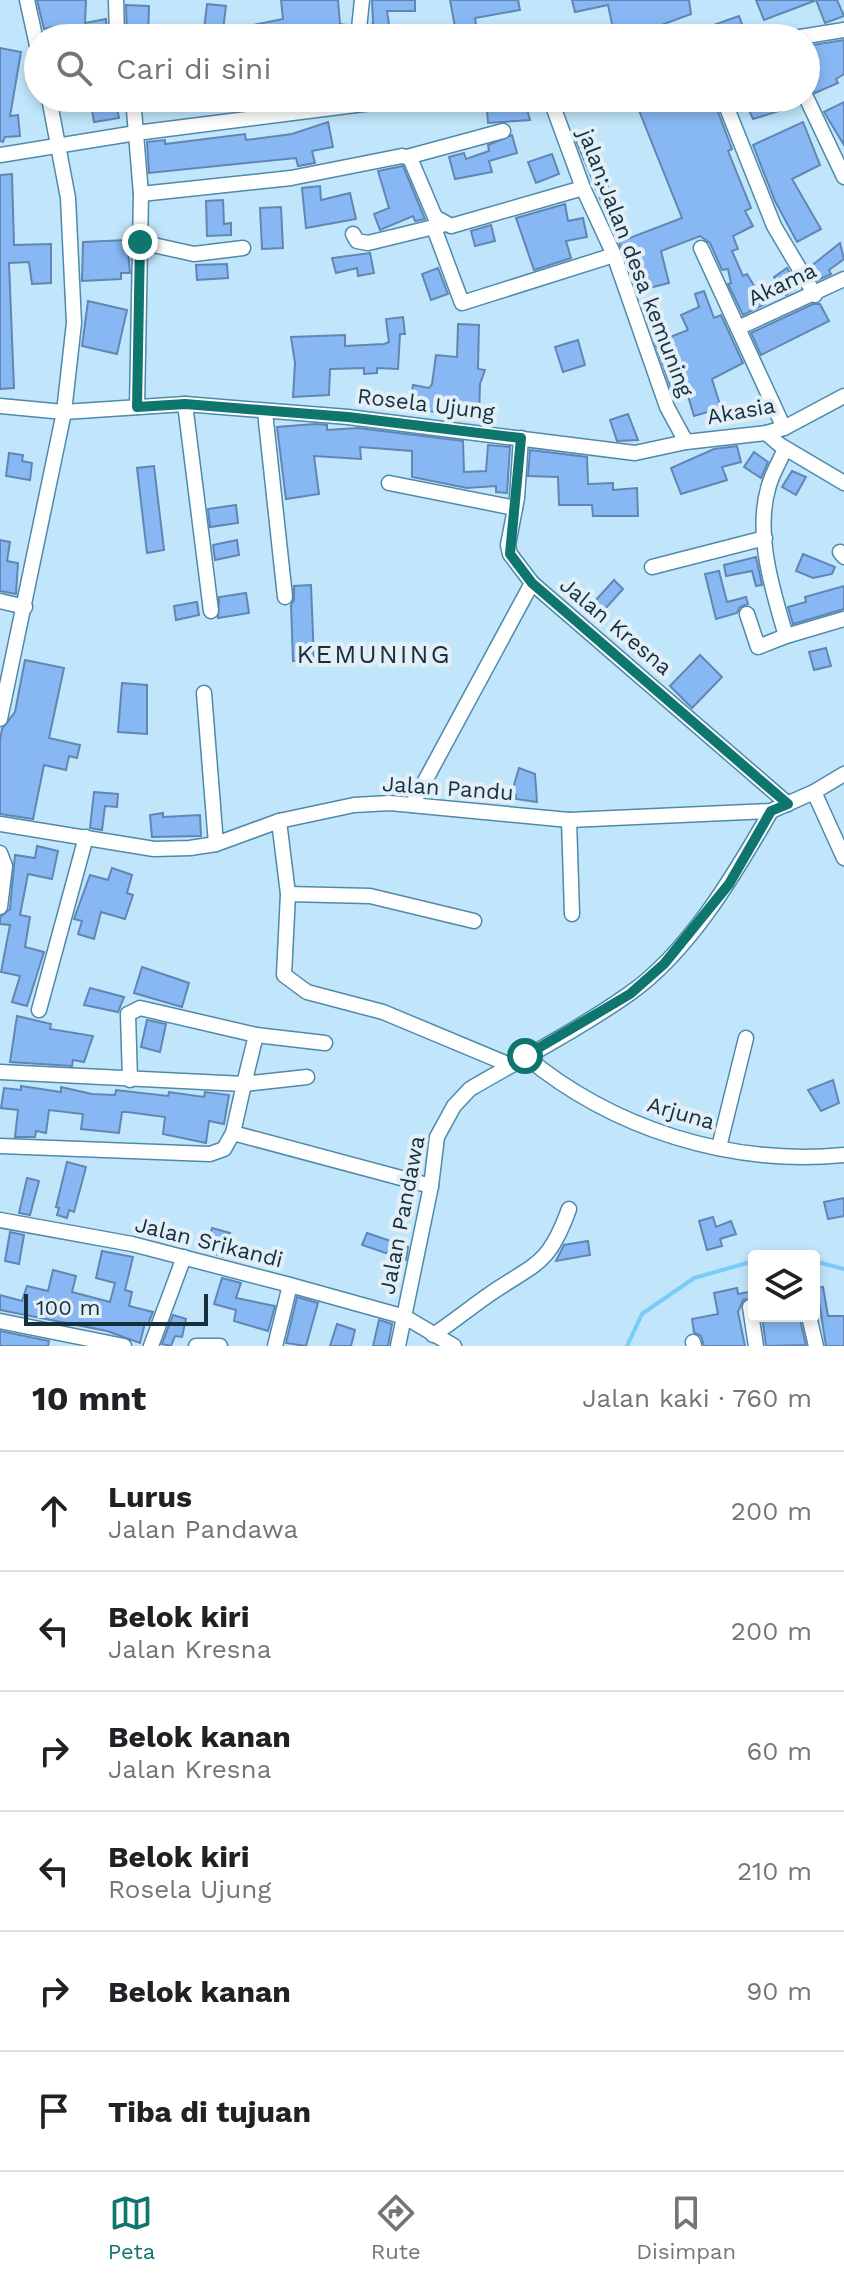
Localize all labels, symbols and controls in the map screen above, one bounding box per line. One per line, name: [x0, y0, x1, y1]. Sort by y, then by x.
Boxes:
search box: [24, 24, 820, 112]
icon: search: [52, 46, 96, 90]
text: Cari di sini: [116, 51, 271, 86]
street label: jalan;Jalan desa kemuning: [573, 124, 699, 400]
route end: [122, 224, 158, 260]
street label: Akama: [744, 257, 820, 311]
street label: Rosela Ujung: [356, 383, 496, 425]
street label: Akasia: [705, 393, 777, 429]
street label: Jalan Kresna: [555, 572, 677, 680]
district label: KEMUNING: [297, 639, 451, 669]
street label: Jalan Pandu: [381, 771, 515, 805]
route start: [507, 1038, 543, 1074]
street label: Arjuna: [644, 1091, 718, 1135]
street label: Jalan Pandawa: [374, 1134, 430, 1296]
street label: Jalan Srikandi: [132, 1212, 286, 1272]
map controls: [748, 1250, 820, 1322]
button: layers: [748, 1250, 820, 1322]
scale bar: [24, 1290, 208, 1326]
text: 100 m: [36, 1295, 100, 1320]
text: 10 mnt: [32, 1378, 146, 1418]
text: Jalan kaki · 760 m: [582, 1383, 812, 1413]
text: Lurus: [108, 1479, 192, 1514]
icon: ahead: [32, 1489, 76, 1533]
text: 200 m: [731, 1496, 812, 1526]
text: Jalan Pandawa: [108, 1514, 298, 1544]
text: Belok kiri: [108, 1599, 250, 1634]
icon: left: [32, 1609, 76, 1653]
text: 200 m: [731, 1616, 812, 1646]
text: Jalan Kresna: [108, 1634, 271, 1664]
text: Belok kanan: [108, 1719, 291, 1754]
icon: right: [32, 1729, 76, 1773]
text: 60 m: [746, 1736, 812, 1766]
text: Jalan Kresna: [108, 1754, 271, 1784]
text: Belok kiri: [108, 1839, 250, 1874]
icon: left: [32, 1849, 76, 1893]
text: 210 m: [737, 1856, 812, 1886]
text: Rosela Ujung: [108, 1874, 271, 1904]
icon: right: [32, 1969, 76, 2013]
text: Belok kanan: [108, 1974, 291, 2009]
text: 90 m: [746, 1976, 812, 2006]
icon: arrive: [32, 2089, 76, 2133]
text: Tiba di tujuan: [108, 2094, 311, 2129]
tab: Peta: [108, 2191, 155, 2264]
tab: Rute: [371, 2191, 421, 2264]
tab: Disimpan: [636, 2191, 736, 2264]

